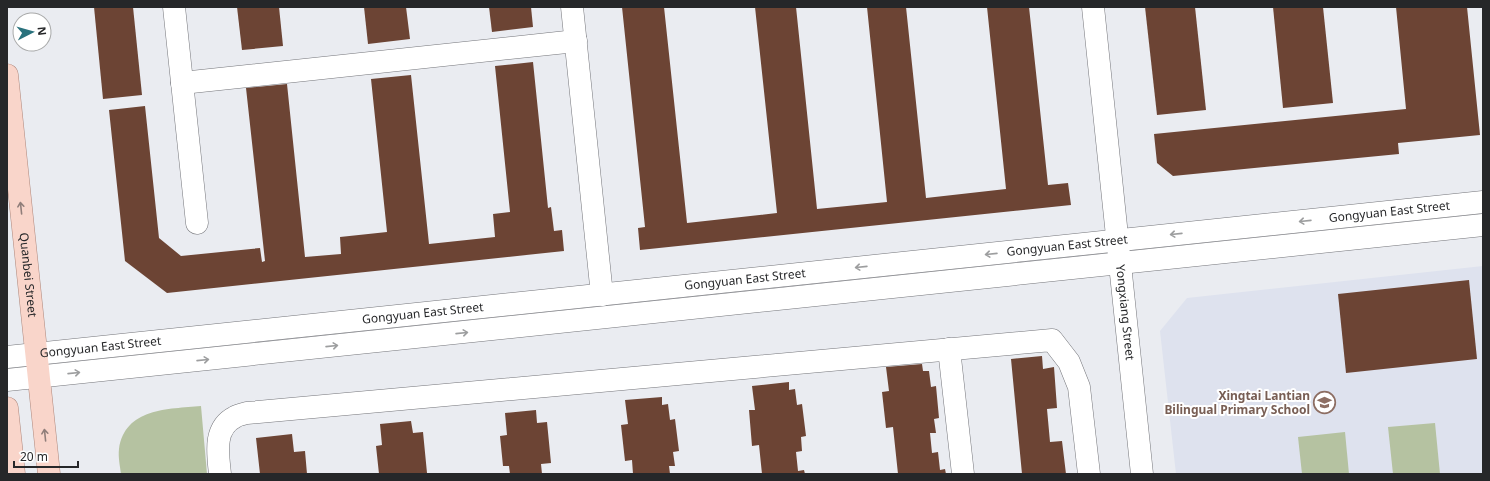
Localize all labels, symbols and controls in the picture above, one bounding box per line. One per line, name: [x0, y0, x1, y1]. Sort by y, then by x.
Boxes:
north arrow: [12, 12, 52, 52]
text: N: [35, 26, 50, 36]
street label: Gongyuan East Street: [1328, 196, 1451, 226]
one-way arrow: [17, 202, 25, 215]
one-way arrow: [1299, 217, 1312, 225]
street label: Gongyuan East Street: [1006, 230, 1129, 260]
one-way arrow: [1170, 231, 1183, 238]
street label: Quanbei Street: [16, 232, 42, 319]
one-way arrow: [985, 250, 998, 258]
street label: Gongyuan East Street: [683, 264, 807, 294]
one-way arrow: [855, 264, 868, 271]
street label: Yongxiang Street: [1112, 264, 1139, 362]
street label: Gongyuan East Street: [361, 298, 485, 328]
one-way arrow: [455, 329, 468, 336]
street label: Gongyuan East Street: [39, 332, 163, 362]
one-way arrow: [325, 342, 338, 350]
one-way arrow: [196, 356, 209, 363]
one-way arrow: [67, 369, 80, 377]
place label: Xingtai Lantian Bilingual Primary School: [1164, 387, 1310, 418]
school or university icon: Xingtai Lantian Bilingual Primary School: [1312, 390, 1338, 416]
one-way arrow: [41, 429, 49, 442]
scale bar: [14, 443, 78, 469]
text: 20 m: [20, 448, 48, 465]

